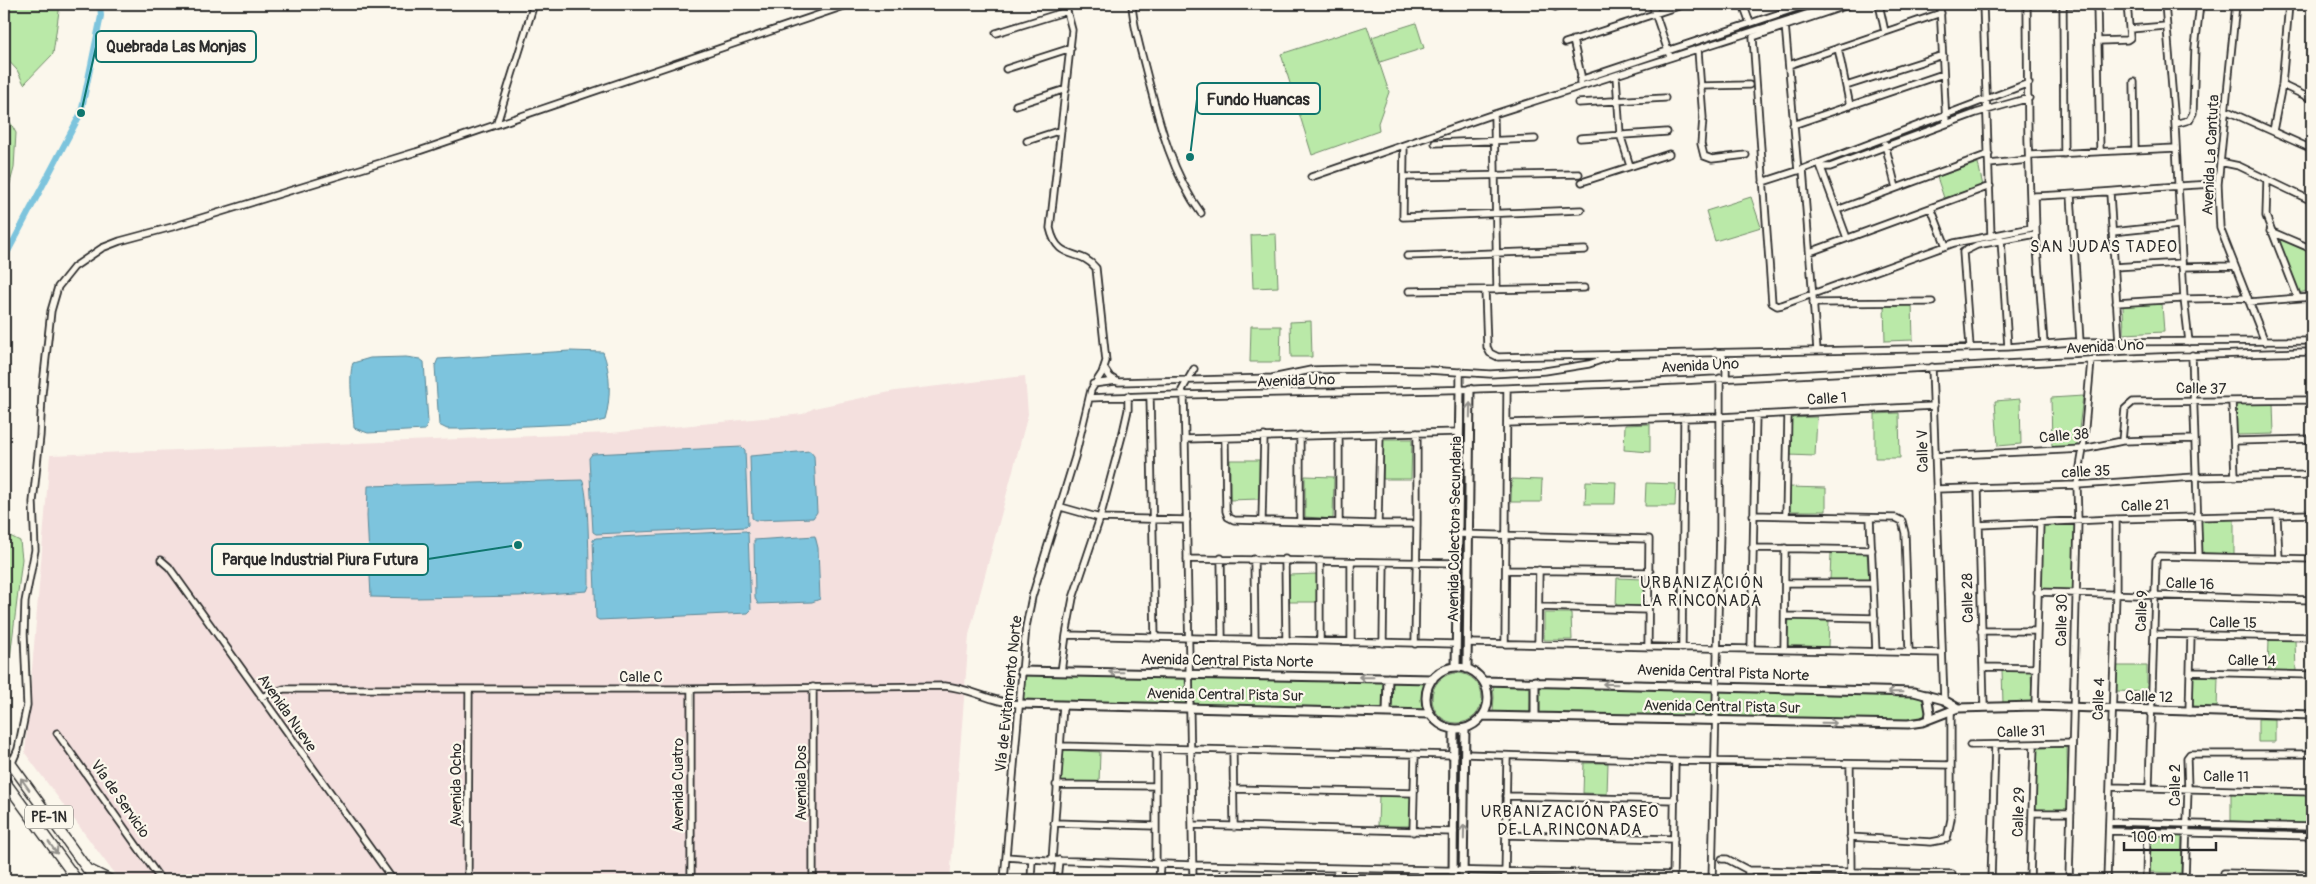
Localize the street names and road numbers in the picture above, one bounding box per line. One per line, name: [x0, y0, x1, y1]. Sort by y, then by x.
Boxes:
street label: Avenida La Cantuta: [2198, 94, 2224, 216]
street label: Avenida Uno: [2065, 335, 2145, 359]
street label: Avenida Uno: [1660, 354, 1740, 378]
street label: Avenida Uno: [1257, 370, 1335, 392]
street label: Calle 37: [2176, 379, 2226, 399]
street label: Calle 1: [1807, 388, 1847, 410]
street label: Calle 38: [2038, 424, 2090, 448]
street label: Calle V: [1913, 429, 1933, 473]
street label: Avenida Colectora Secundaria: [1444, 436, 1466, 622]
street label: calle 35: [2061, 461, 2111, 483]
street label: Calle 21: [2121, 496, 2169, 516]
street label: Calle 28: [1958, 572, 1978, 623]
street label: Calle 16: [2165, 574, 2215, 594]
street label: Calle 9: [2132, 590, 2152, 632]
street label: Calle 30: [2052, 594, 2072, 646]
street label: Calle 15: [2209, 613, 2257, 633]
street label: Vía de Evitamiento Norte: [991, 614, 1027, 773]
street label: Avenida Central Pista Norte: [1141, 650, 1314, 672]
street label: Calle 14: [2228, 651, 2277, 671]
street label: Avenida Central Pista Norte: [1637, 661, 1810, 686]
street label: Calle C: [619, 668, 663, 687]
street label: Avenida Nueve: [253, 670, 321, 756]
street label: Calle 4: [2089, 677, 2109, 721]
street label: Avenida Central Pista Sur: [1146, 684, 1304, 706]
street label: Calle 12: [2125, 687, 2173, 707]
street label: Avenida Central Pista Sur: [1643, 696, 1801, 718]
street label: Calle 31: [1997, 722, 2045, 742]
street label: Avenida Cuatro: [669, 738, 688, 832]
street label: Avenida Ocho: [447, 743, 466, 827]
street label: Avenida Dos: [792, 745, 811, 821]
street label: Vía de Servicio: [86, 756, 154, 842]
street label: Calle 2: [2166, 764, 2185, 806]
street label: Calle 11: [2203, 767, 2249, 787]
street label: Calle 29: [2009, 787, 2029, 837]
road number: PE-1N: [25, 806, 73, 829]

